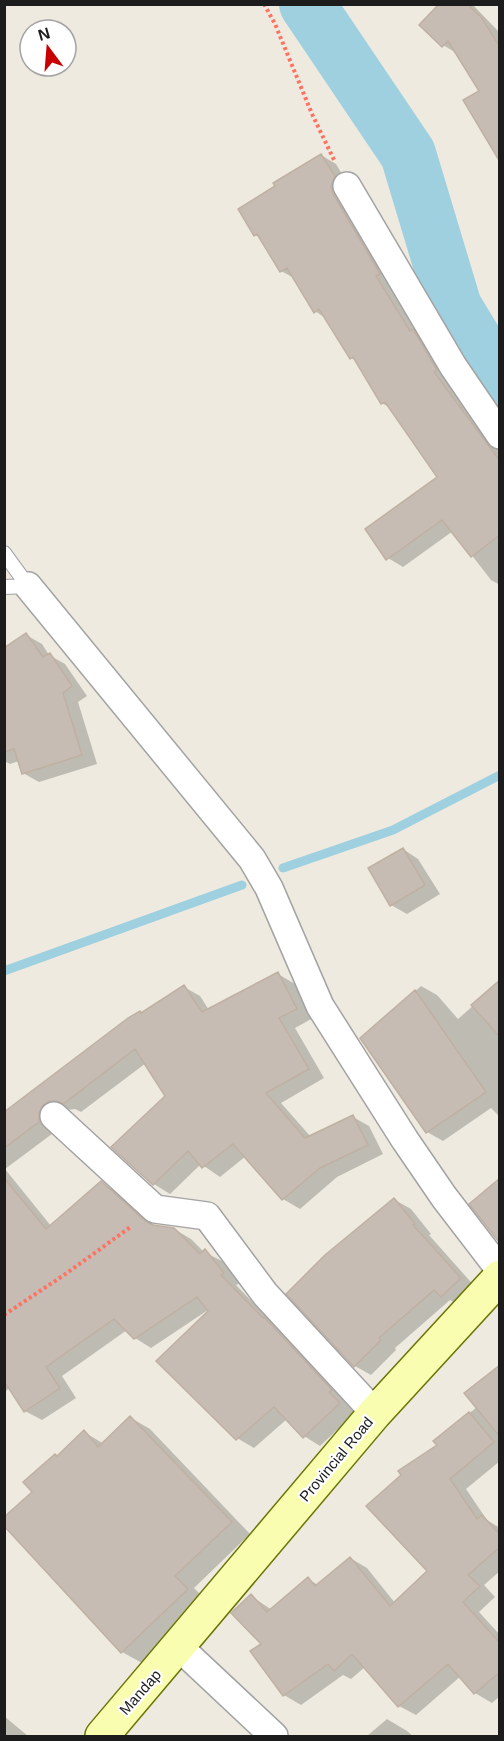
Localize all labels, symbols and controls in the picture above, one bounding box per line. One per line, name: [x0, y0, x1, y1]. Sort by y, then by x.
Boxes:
north arrow: [18, 18, 78, 78]
text: N: [36, 24, 52, 44]
street label: Provincial Road: [296, 1413, 376, 1505]
street label: Mandap: [116, 1666, 164, 1718]

